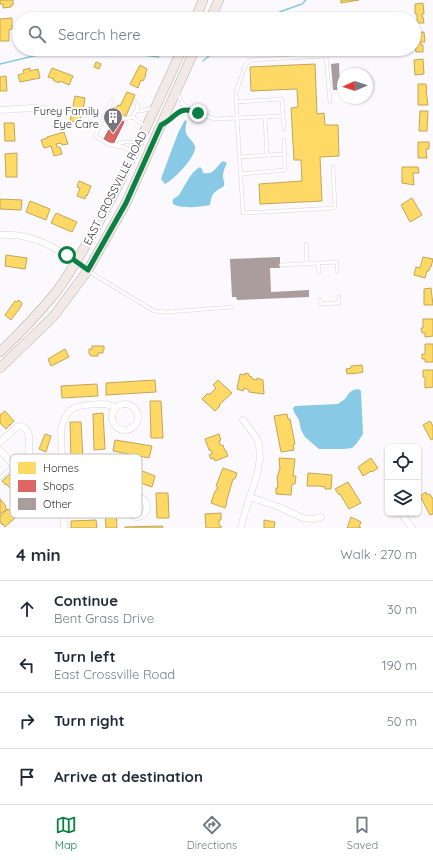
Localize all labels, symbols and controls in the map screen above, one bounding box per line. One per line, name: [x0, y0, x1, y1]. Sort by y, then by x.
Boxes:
search box: [12, 12, 421, 56]
icon: search: [26, 23, 48, 45]
text: Search here: [58, 25, 141, 44]
north arrow: [337, 68, 373, 104]
place label: Furey Family Eye Care: [34, 104, 99, 131]
route end: [189, 104, 207, 122]
building icon: Furey Family Eye Care: [102, 106, 124, 134]
street label: EAST CROSSVILLE ROAD: [80, 129, 150, 247]
route start: [58, 246, 76, 264]
map controls: [385, 444, 421, 516]
button: locate: [385, 444, 421, 480]
legend: [10, 454, 142, 518]
text: Homes: [43, 461, 79, 475]
text: Shops: [43, 479, 74, 493]
button: layers: [385, 480, 421, 516]
text: Other: [43, 497, 73, 511]
text: 4 min: [16, 544, 61, 565]
text: Walk · 270 m: [340, 546, 417, 562]
text: Continue: [54, 591, 118, 610]
icon: ahead: [16, 598, 38, 620]
text: 30 m: [387, 601, 417, 617]
text: Bent Grass Drive: [54, 610, 154, 626]
text: Turn left: [54, 647, 116, 666]
icon: left: [16, 654, 38, 676]
text: 190 m: [382, 657, 417, 673]
text: East Crossville Road: [54, 666, 175, 682]
icon: right: [16, 710, 38, 732]
text: Turn right: [54, 711, 125, 730]
text: 50 m: [387, 713, 417, 729]
icon: arrive: [16, 766, 38, 788]
text: Arrive at destination: [54, 767, 203, 786]
tab: Map: [55, 814, 77, 852]
tab: Directions: [187, 814, 237, 852]
tab: Saved: [347, 814, 378, 852]

